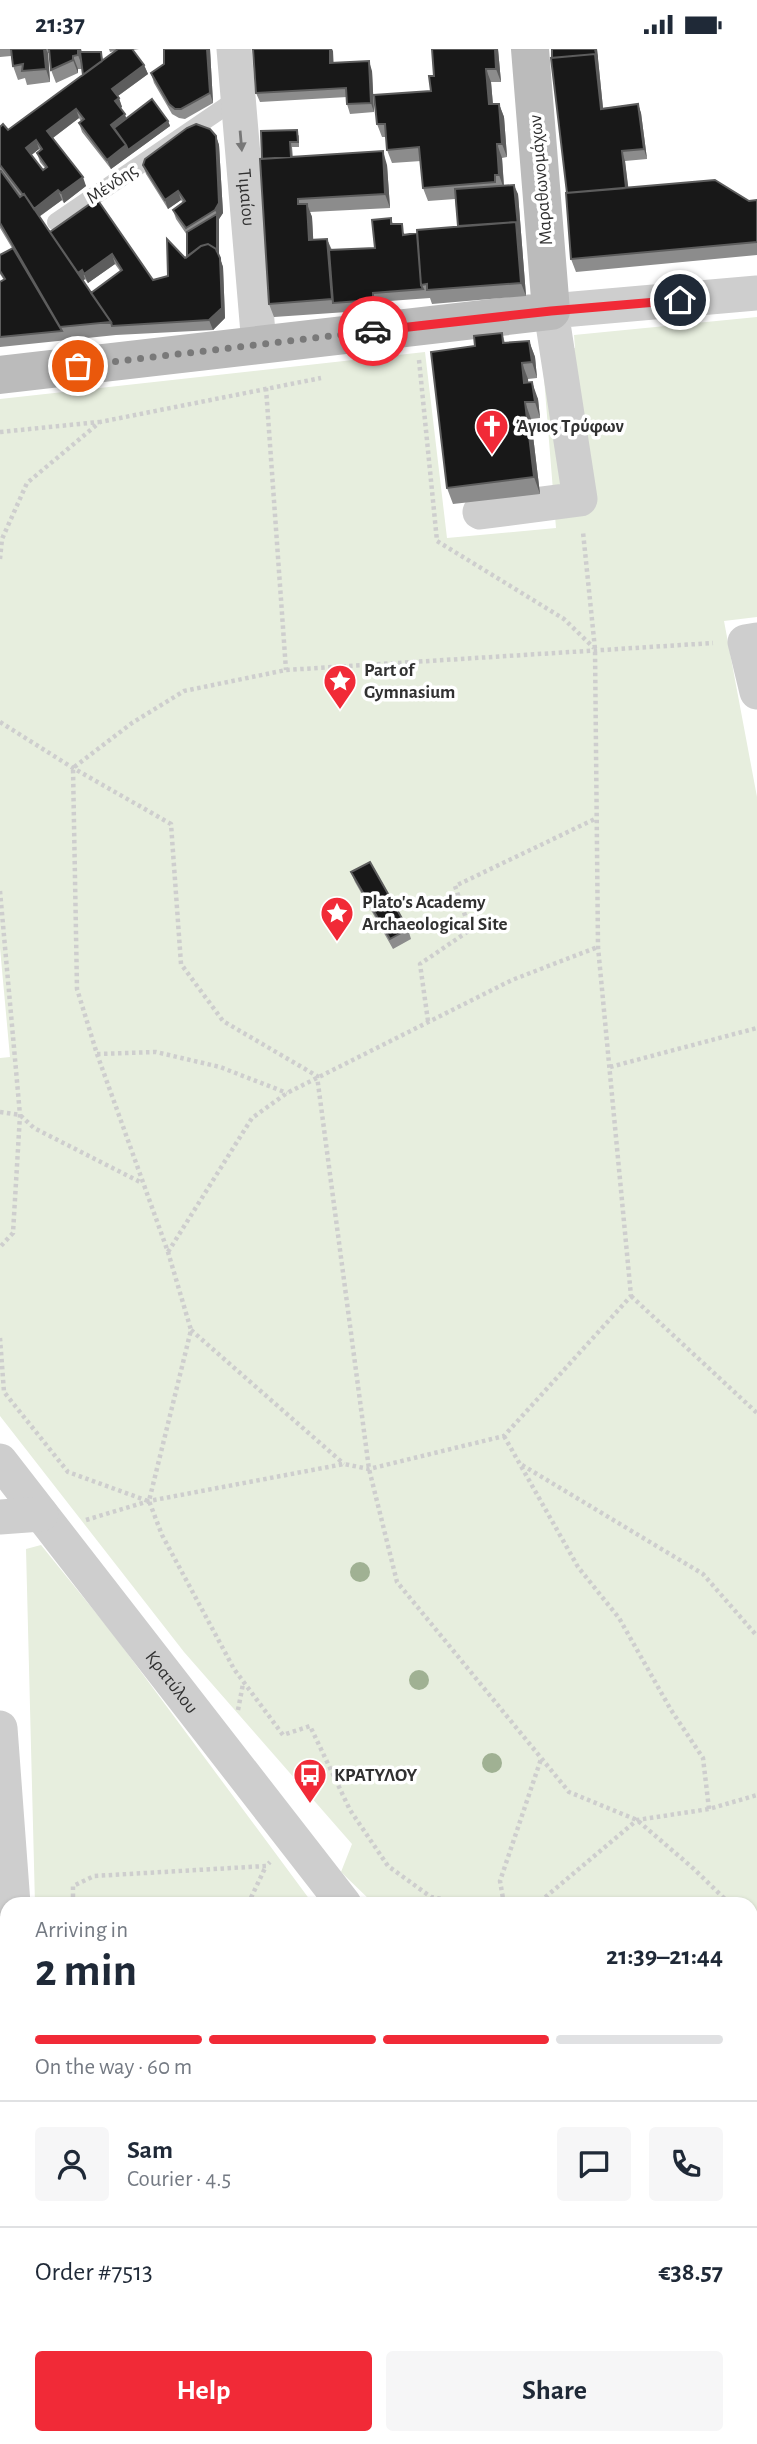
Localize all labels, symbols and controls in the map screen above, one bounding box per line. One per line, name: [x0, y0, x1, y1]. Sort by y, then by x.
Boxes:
text: 21:37: [35, 11, 85, 37]
street label: Μαραθωνομάχων: [526, 114, 556, 246]
one-way arrow: [236, 131, 247, 153]
street label: Μένδης: [83, 160, 141, 208]
street label: Τιμαίου: [235, 168, 258, 227]
pin: [650, 270, 710, 330]
icon: home: [661, 281, 699, 319]
courier: [338, 296, 408, 366]
icon: car: [354, 312, 392, 350]
pin: [48, 336, 108, 396]
icon: bag: [59, 347, 97, 385]
church icon: Άγιος Τρύφων: [473, 407, 511, 456]
place label: Άγιος Τρύφων: [516, 417, 624, 436]
place label: Part of Gymnasium: [364, 661, 455, 702]
place icon: Part of Gymnasium: [321, 662, 359, 711]
place label: Plato's Academy Archaeological Site: [362, 893, 507, 934]
place icon: Plato's Academy Archaeological Site: [318, 894, 356, 943]
street label: Κρατύλου: [142, 1647, 202, 1717]
bus stop icon: ΚΡΑΤΥΛΟΥ: [291, 1756, 329, 1805]
place label: ΚΡΑΤΥΛΟΥ: [334, 1766, 418, 1785]
text: Arriving in: [35, 1919, 128, 1942]
text: 21:39–21:44: [606, 1943, 723, 1969]
text: 2 min: [35, 1948, 137, 1994]
text: On the way · 60 m: [35, 2056, 192, 2079]
button: person: [35, 2127, 109, 2201]
button: chat: [557, 2127, 631, 2201]
button: phone: [649, 2127, 723, 2201]
text: Sam: [127, 2137, 173, 2163]
text: Courier · 4.5: [127, 2168, 231, 2191]
text: Order #7513: [35, 2259, 153, 2285]
text: €38.57: [658, 2259, 723, 2285]
button: Help: [35, 2351, 372, 2431]
button: Share: [386, 2351, 723, 2431]

